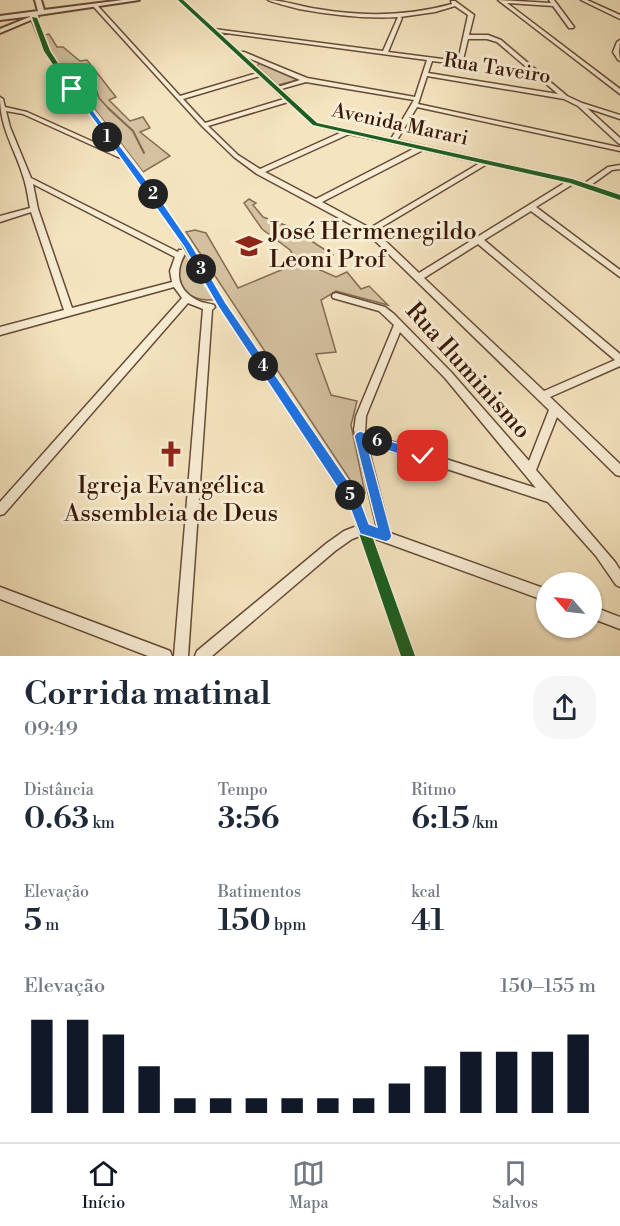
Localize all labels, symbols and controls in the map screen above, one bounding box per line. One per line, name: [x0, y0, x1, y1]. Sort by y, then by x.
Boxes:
street label: Rua Taveiro: [442, 48, 552, 90]
pin: [46, 63, 97, 114]
icon: arrive: [55, 72, 88, 105]
street label: Avenida Marari: [329, 98, 471, 152]
pin: 1: [92, 122, 122, 152]
text: 1: [103, 127, 111, 147]
pin: 2: [138, 179, 168, 209]
text: 2: [148, 184, 158, 204]
place label: José Hermenegildo Leoni Prof: [268, 217, 477, 275]
school or university icon: José Hermenegildo Leoni Prof: [234, 231, 264, 261]
pin: 3: [186, 254, 216, 284]
text: 3: [196, 259, 206, 279]
street label: Rua Iluminismo: [399, 297, 537, 445]
pin: 4: [248, 351, 278, 381]
text: 4: [258, 356, 268, 376]
pin: 6: [362, 426, 392, 456]
pin: [397, 430, 448, 481]
text: 6: [372, 431, 382, 451]
church icon: Igreja Evangélica Assembleia de Deus: [156, 439, 186, 469]
icon: check: [406, 439, 439, 472]
place label: Igreja Evangélica Assembleia de Deus: [63, 471, 278, 529]
pin: 5: [335, 480, 365, 510]
text: 5: [345, 485, 355, 505]
north arrow: [536, 572, 602, 638]
map controls: [536, 572, 602, 638]
text: Corrida matinal: [24, 674, 271, 715]
button: share: [533, 676, 596, 739]
text: 09:49: [24, 717, 78, 742]
text: Distância: [24, 780, 94, 800]
text: Tempo: [218, 780, 268, 800]
text: Ritmo: [411, 780, 456, 800]
text: 0.63: [24, 800, 89, 838]
text: 3:56: [218, 800, 280, 838]
text: 6:15: [411, 800, 470, 838]
text: km: [89, 813, 115, 833]
text: /km: [470, 813, 498, 833]
text: Elevação: [24, 882, 89, 902]
text: Batimentos: [218, 882, 301, 902]
text: kcal: [411, 882, 440, 902]
text: 5: [24, 902, 42, 940]
text: 150: [218, 902, 271, 940]
text: 41: [411, 902, 444, 940]
text: m: [42, 915, 59, 935]
text: bpm: [271, 915, 306, 935]
text: Elevação: [24, 974, 105, 999]
text: 150–155 m: [500, 974, 596, 999]
tab: Início: [82, 1157, 125, 1213]
tab: Mapa: [289, 1157, 329, 1213]
tab: Salvos: [492, 1157, 538, 1213]

